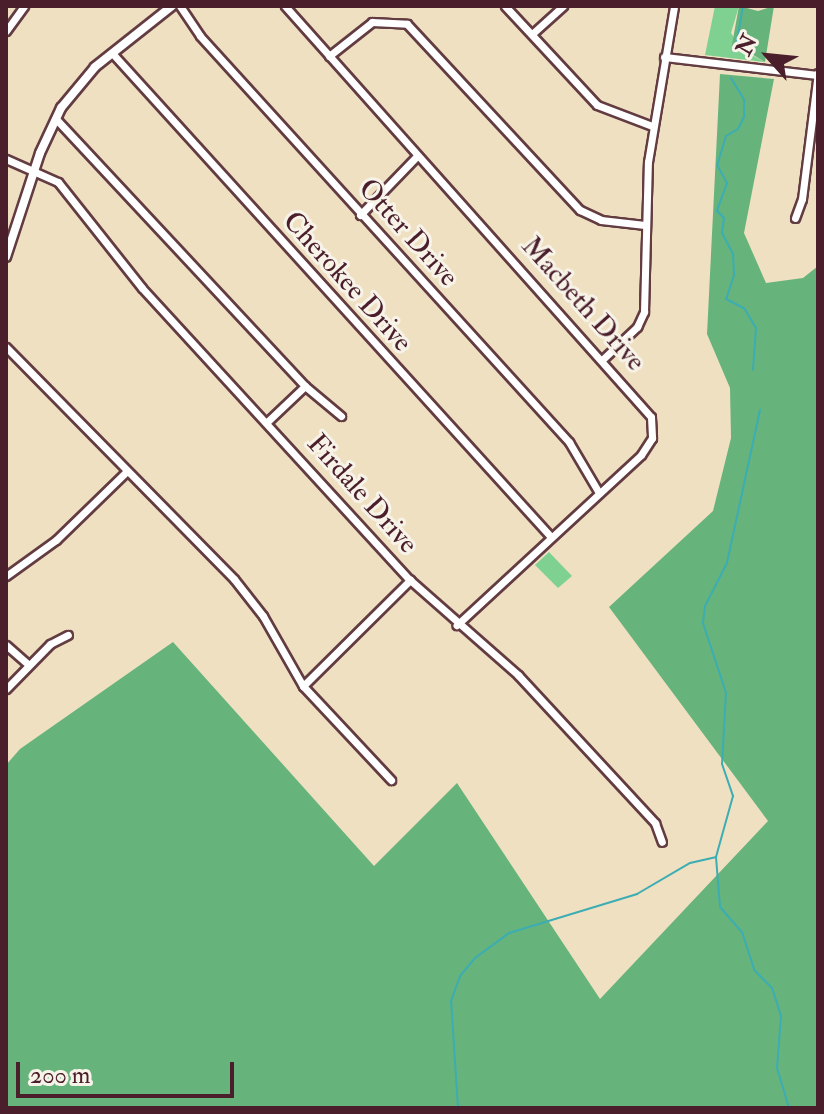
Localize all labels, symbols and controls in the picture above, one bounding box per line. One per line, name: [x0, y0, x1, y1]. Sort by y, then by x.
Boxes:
north arrow: [728, 16, 808, 96]
text: N: [730, 30, 764, 60]
street label: Otter Drive: [351, 172, 465, 294]
street label: Cherokee Drive: [275, 205, 419, 359]
street label: Macbeth Drive: [514, 230, 652, 378]
street label: Firdale Drive: [300, 427, 424, 561]
scale bar: [20, 1046, 238, 1096]
text: 200 m: [30, 1060, 90, 1091]

